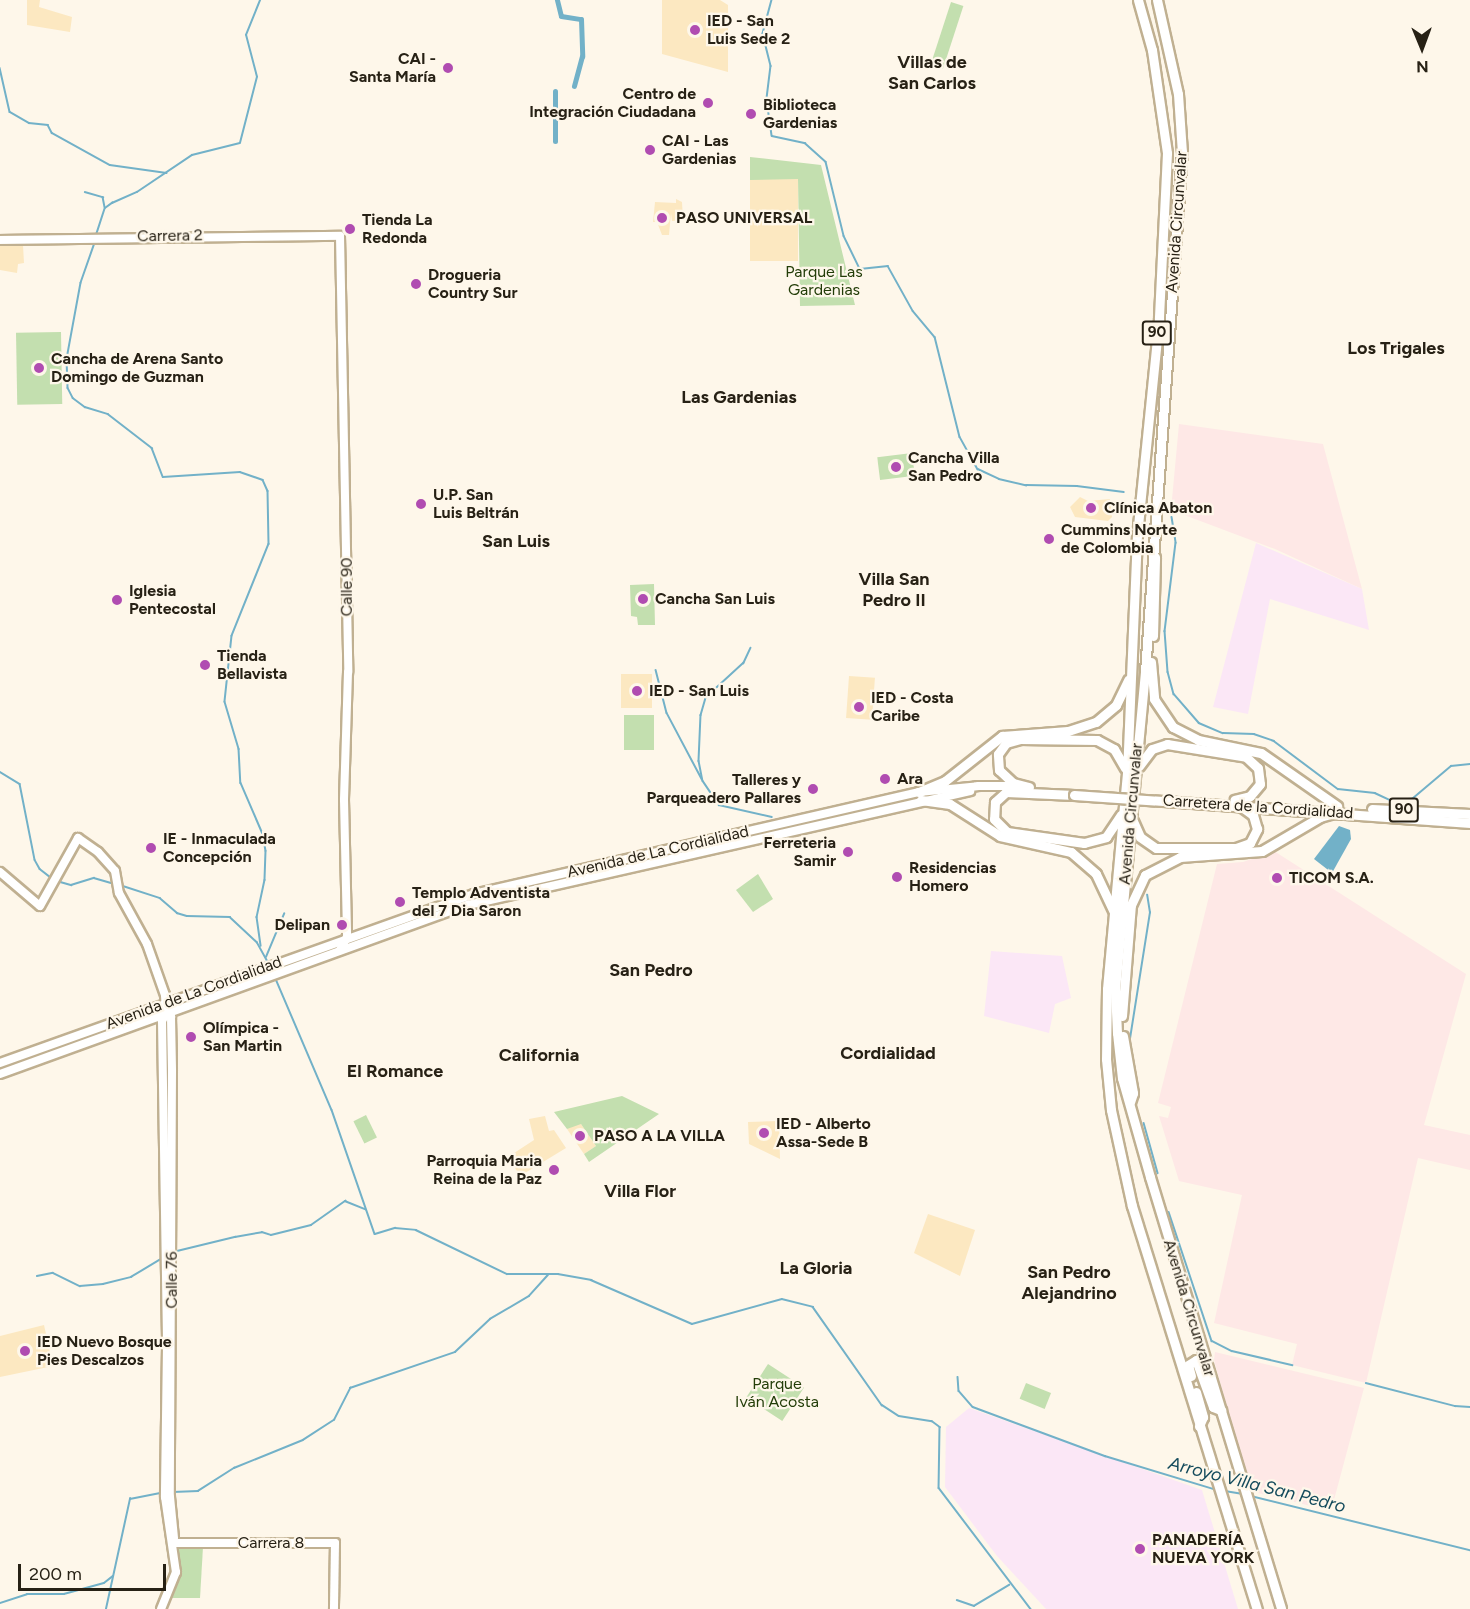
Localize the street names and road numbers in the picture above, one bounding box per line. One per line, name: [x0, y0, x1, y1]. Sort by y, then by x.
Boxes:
street label: Avenida Circunvalar: [1162, 150, 1192, 294]
street label: Carrera 2: [137, 226, 203, 246]
road number: 90: [1140, 321, 1174, 345]
street label: Calle 90: [337, 558, 357, 616]
street label: Avenida Circunvalar: [1115, 742, 1147, 886]
street label: Carretera de la Cordialidad: [1162, 791, 1354, 823]
road number: 90: [1388, 798, 1420, 822]
street label: Avenida de La Cordialidad: [565, 822, 751, 882]
street label: Avenida de La Cordialidad: [103, 952, 285, 1034]
street label: Avenida Circunvalar: [1159, 1237, 1219, 1379]
street label: Calle 76: [162, 1251, 182, 1309]
street label: Carrera 8: [238, 1533, 304, 1553]

